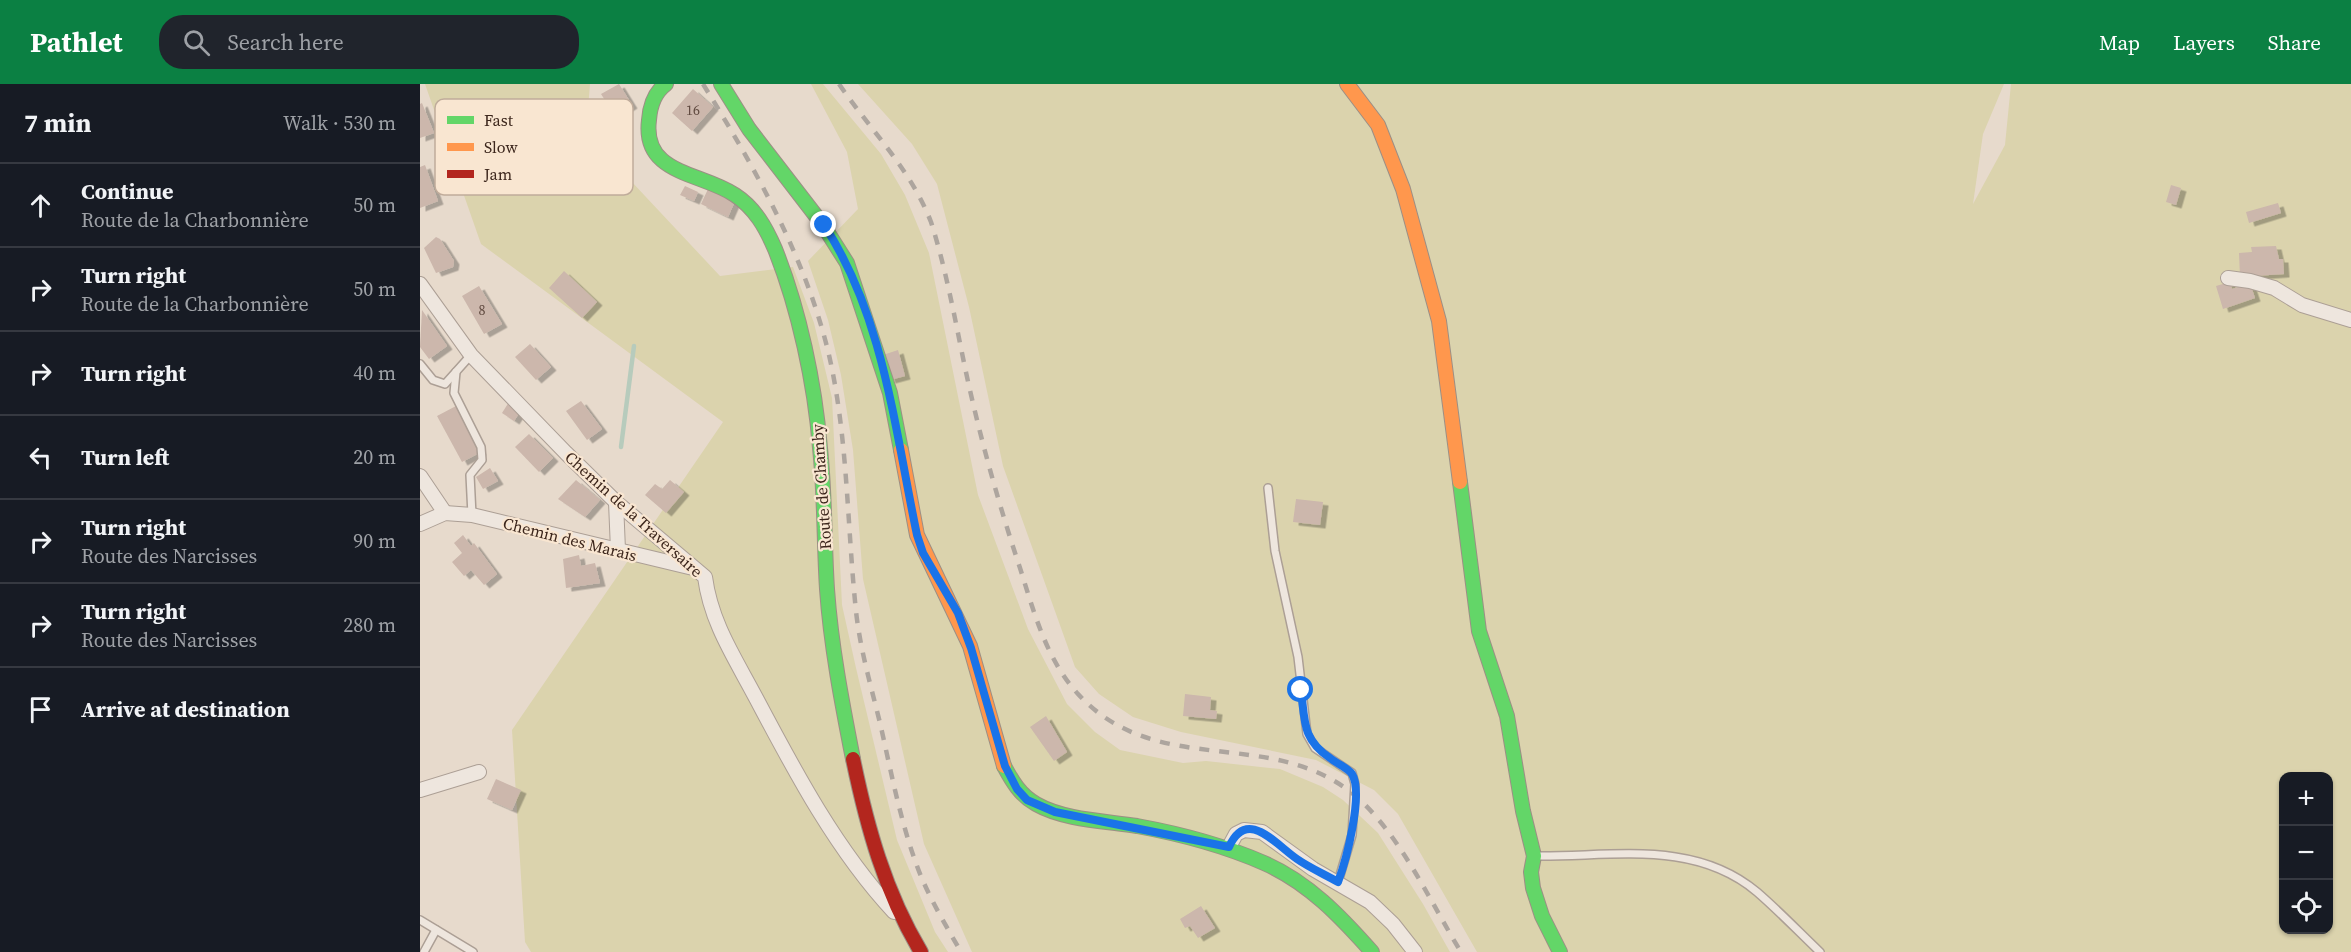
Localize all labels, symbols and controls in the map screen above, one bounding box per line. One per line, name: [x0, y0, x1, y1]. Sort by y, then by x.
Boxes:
search box: [159, 15, 579, 69]
text: Pathlet: [30, 23, 123, 61]
icon: search: [180, 26, 213, 59]
text: Search here: [228, 27, 344, 57]
text: Map: [2099, 28, 2140, 57]
text: Layers: [2173, 28, 2235, 57]
text: Share: [2268, 28, 2321, 57]
legend: [435, 99, 633, 195]
house number: 16: [686, 100, 700, 120]
text: 7 min: [24, 105, 91, 141]
text: Walk · 530 m: [283, 109, 396, 137]
text: Fast: [484, 109, 514, 131]
text: Slow: [484, 136, 519, 158]
text: Jam: [483, 163, 512, 185]
text: Continue: [81, 176, 174, 206]
icon: ahead: [24, 189, 57, 222]
text: 50 m: [353, 191, 396, 219]
text: Route de la Charbonnière: [81, 206, 309, 234]
route end: [810, 211, 836, 237]
text: Turn right: [81, 260, 186, 290]
icon: right: [24, 273, 57, 306]
text: 50 m: [353, 275, 396, 303]
text: Route de la Charbonnière: [81, 290, 309, 318]
house number: 8: [479, 300, 486, 320]
icon: right: [24, 357, 57, 390]
text: Turn right: [81, 358, 186, 388]
text: 40 m: [353, 359, 396, 387]
street label: Route de Chamby: [806, 423, 836, 550]
icon: left: [24, 441, 57, 474]
text: Turn left: [81, 442, 169, 472]
text: 20 m: [353, 443, 396, 471]
street label: Chemin de la Traversaire: [560, 446, 708, 582]
text: Turn right: [81, 512, 186, 542]
street label: Chemin des Marais: [501, 512, 639, 566]
icon: right: [24, 525, 57, 558]
text: 90 m: [353, 527, 396, 555]
text: Route des Narcisses: [81, 542, 257, 570]
text: Turn right: [81, 596, 186, 626]
icon: right: [24, 609, 57, 642]
text: 280 m: [343, 611, 396, 639]
text: Route des Narcisses: [81, 626, 257, 654]
route start: [1287, 676, 1313, 702]
icon: arrive: [24, 693, 57, 726]
text: Arrive at destination: [81, 694, 290, 724]
map controls: [2279, 772, 2333, 934]
button: +: [2279, 772, 2333, 826]
button: −: [2279, 826, 2333, 880]
button: locate: [2279, 880, 2333, 934]

